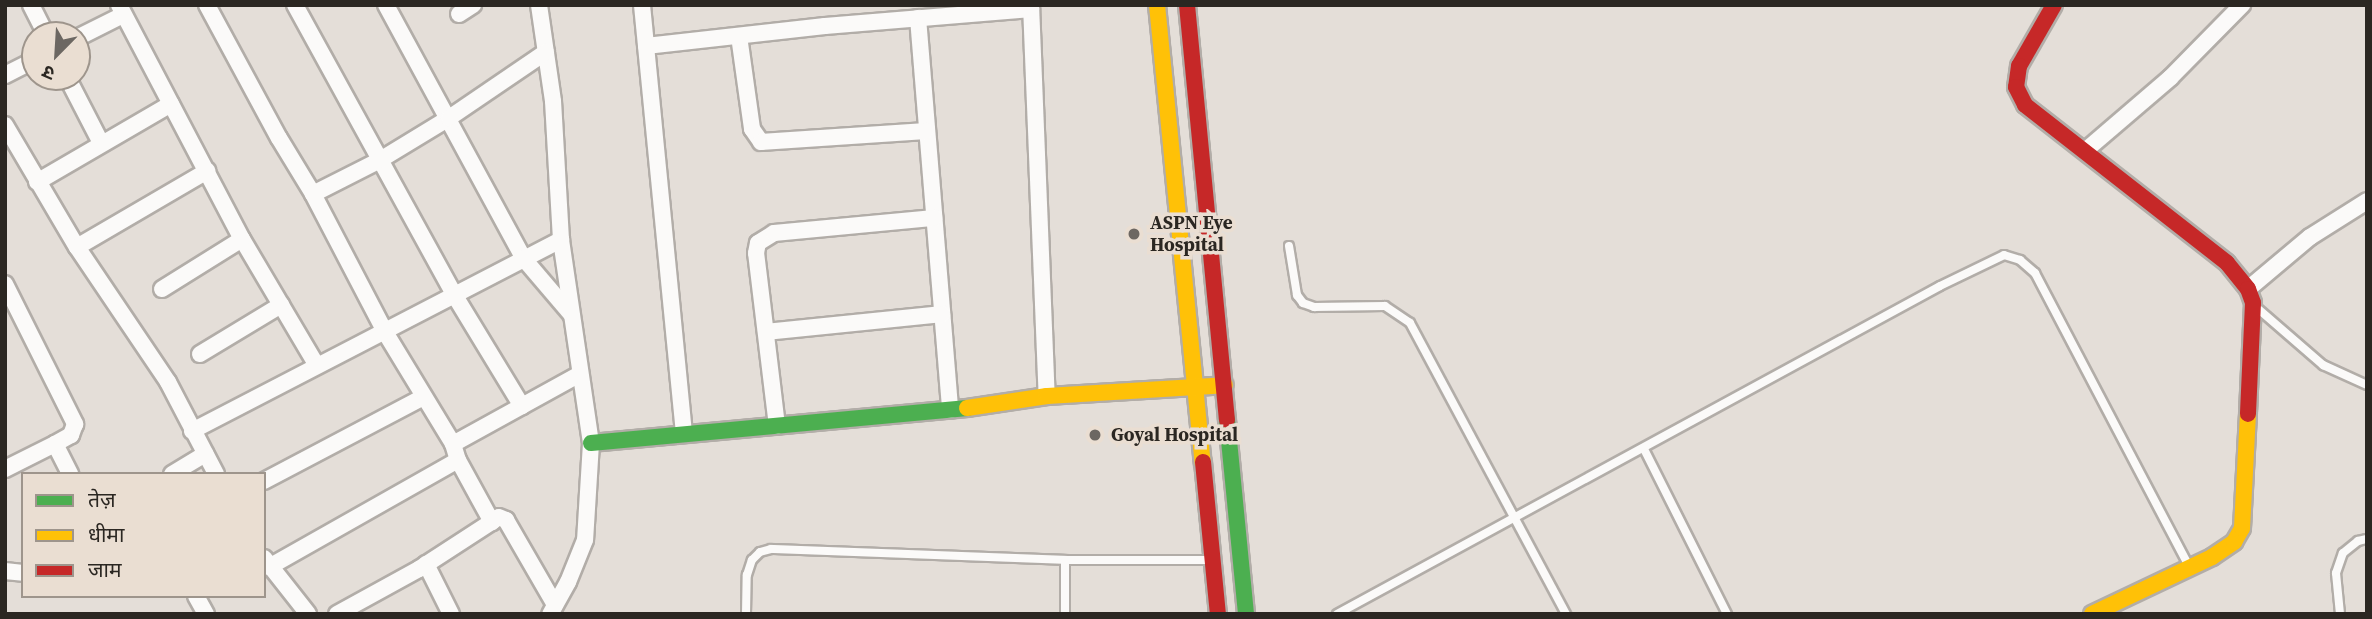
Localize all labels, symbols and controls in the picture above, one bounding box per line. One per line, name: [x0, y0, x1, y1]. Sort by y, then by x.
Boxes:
north arrow: [21, 21, 91, 91]
text: उ: [38, 59, 59, 87]
place label: ASPN Eye Hospital: [1150, 212, 1233, 256]
marker: ASPN Eye Hospital: [1124, 224, 1144, 244]
place label: Goyal Hospital: [1111, 424, 1238, 446]
marker: Goyal Hospital: [1085, 425, 1105, 445]
legend: [21, 472, 266, 598]
text: तेज़: [88, 485, 116, 514]
text: धीमा: [88, 520, 124, 549]
text: जाम: [88, 555, 122, 584]

